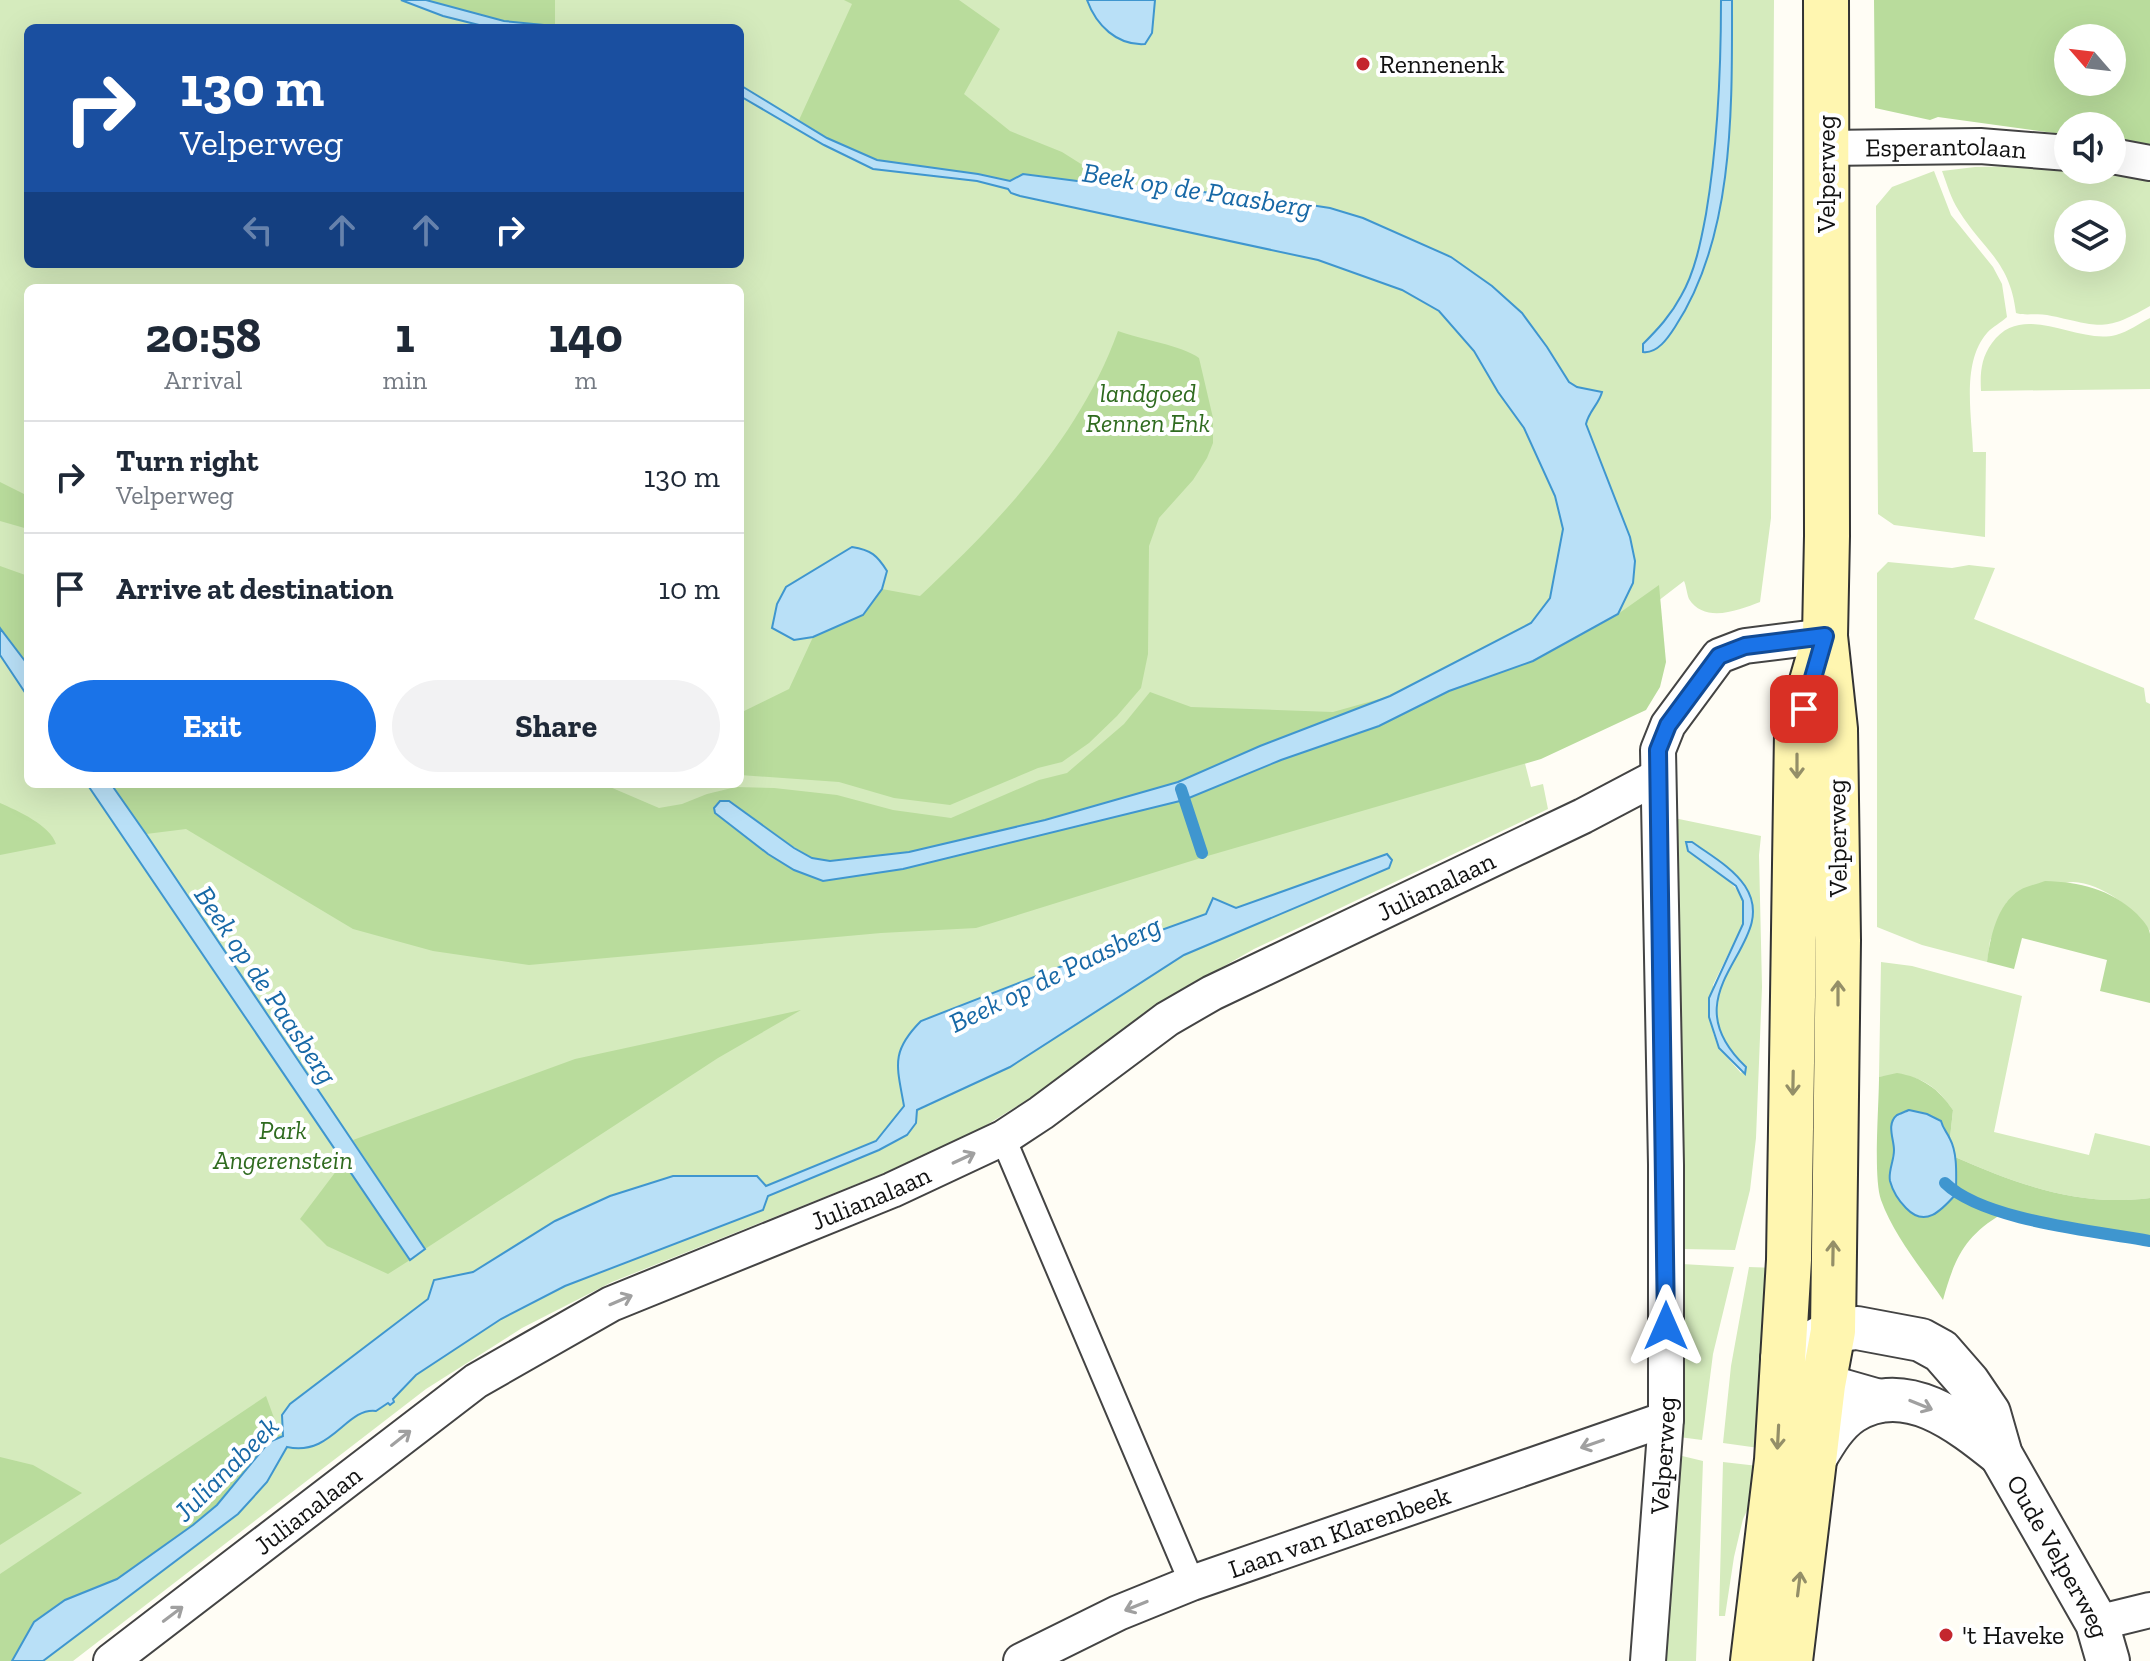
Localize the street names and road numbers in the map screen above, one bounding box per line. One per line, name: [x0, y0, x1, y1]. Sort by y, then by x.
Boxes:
street label: Velperweg: [1810, 115, 1842, 234]
street label: Esperantolaan: [1865, 130, 2028, 166]
street label: Velperweg: [1820, 779, 1854, 898]
street label: Julianalaan: [1372, 844, 1500, 928]
street label: Julianalaan: [806, 1158, 936, 1237]
street label: Velperweg: [1643, 1397, 1682, 1517]
street label: Julianalaan: [248, 1459, 368, 1561]
street label: Oude Velperweg: [2000, 1469, 2116, 1642]
street label: Laan van Klarenbeek: [1224, 1479, 1455, 1585]

